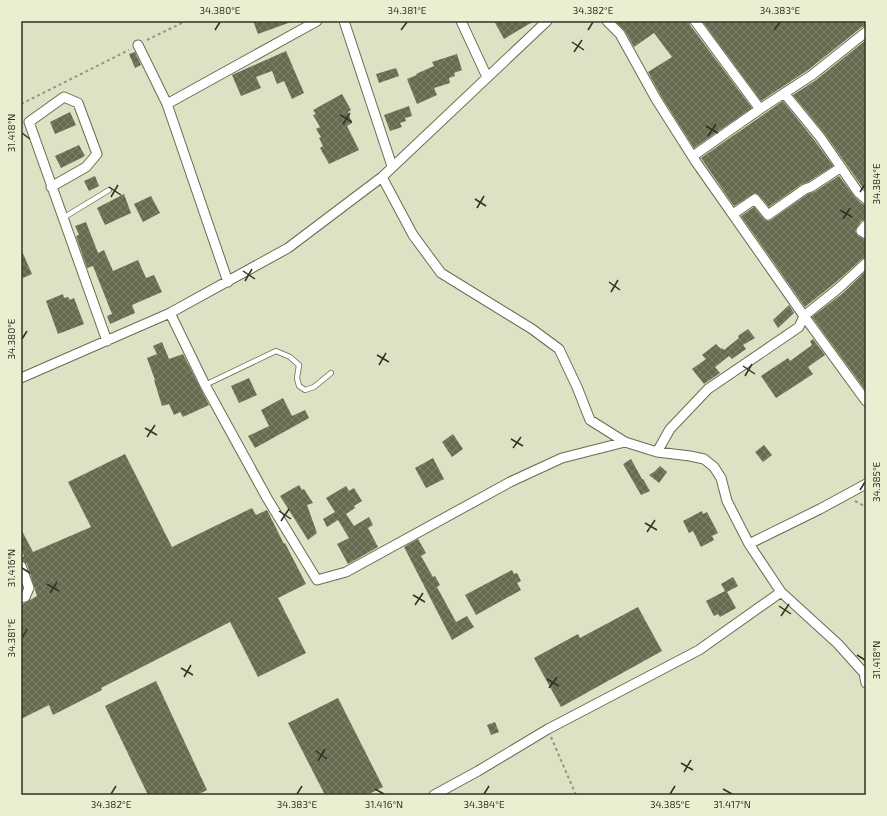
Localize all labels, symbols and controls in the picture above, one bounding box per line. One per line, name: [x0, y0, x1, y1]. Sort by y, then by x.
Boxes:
text: 34.380°E: [200, 4, 241, 16]
text: 34.381°E: [388, 4, 427, 16]
text: 34.382°E: [573, 4, 614, 16]
text: 34.383°E: [760, 4, 801, 16]
text: 31.418°N: [5, 114, 17, 152]
text: 34.384°E: [870, 163, 882, 205]
text: 34.380°E: [5, 318, 17, 359]
text: 34.385°E: [870, 461, 882, 502]
text: 31.416°N: [5, 549, 17, 587]
text: 34.381°E: [5, 618, 17, 657]
text: 31.418°N: [870, 641, 882, 679]
text: 34.382°E: [91, 798, 132, 810]
text: 34.383°E: [277, 798, 318, 810]
text: 31.416°N: [365, 798, 403, 810]
text: 34.384°E: [463, 798, 505, 810]
text: 34.385°E: [650, 798, 691, 810]
text: 31.417°N: [713, 798, 751, 810]

